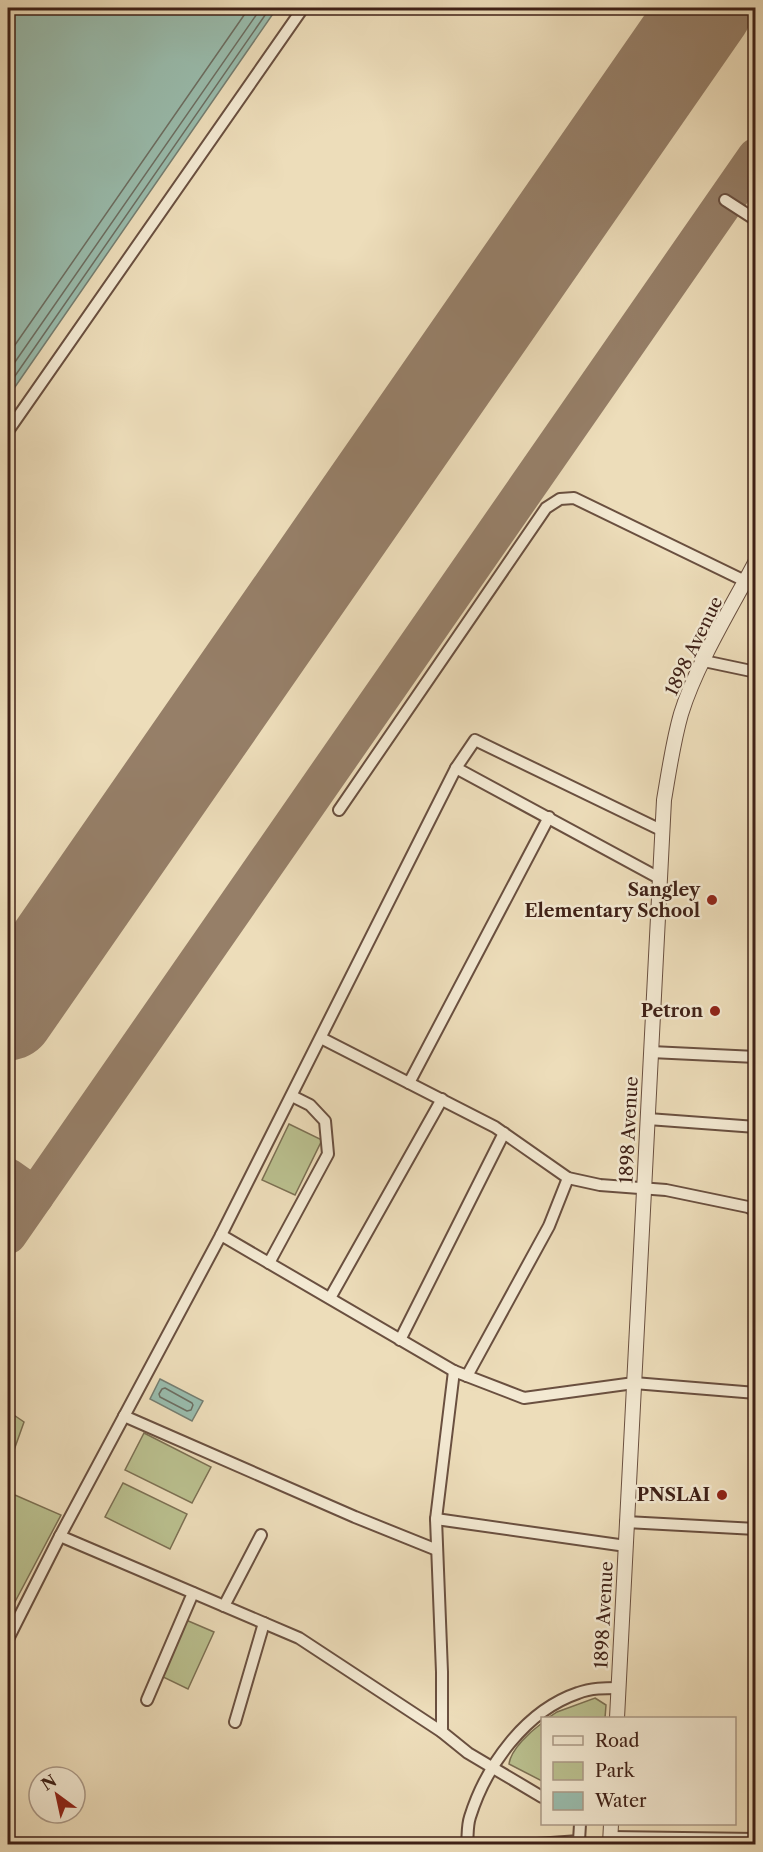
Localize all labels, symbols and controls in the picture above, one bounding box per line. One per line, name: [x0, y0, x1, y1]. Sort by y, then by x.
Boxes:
street label: 1898 Avenue: [661, 593, 727, 699]
place label: Sangley Elementary School: [524, 879, 701, 922]
marker: Sangley Elementary School: [705, 893, 719, 907]
place label: Petron: [641, 1000, 704, 1022]
marker: Petron: [708, 1004, 722, 1018]
street label: 1898 Avenue: [615, 1076, 643, 1184]
place label: PNSLAI: [637, 1484, 710, 1506]
marker: PNSLAI: [715, 1488, 729, 1502]
street label: 1898 Avenue: [590, 1561, 618, 1669]
legend: [541, 1717, 736, 1825]
text: Road: [595, 1730, 640, 1752]
text: Park: [595, 1760, 636, 1782]
north arrow: [27, 1765, 87, 1825]
text: N: [38, 1770, 60, 1795]
text: Water: [594, 1790, 647, 1812]

